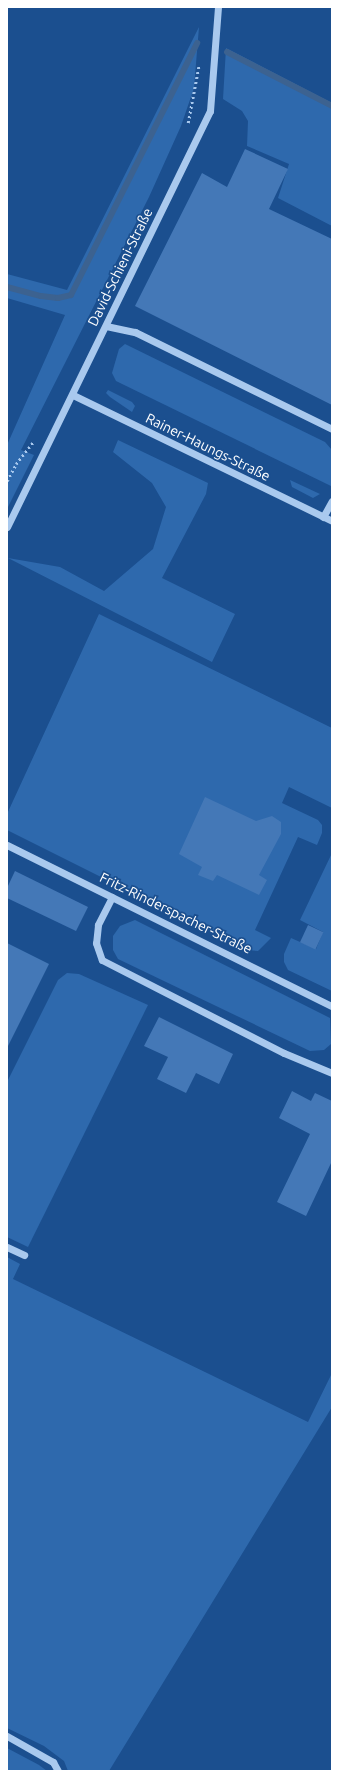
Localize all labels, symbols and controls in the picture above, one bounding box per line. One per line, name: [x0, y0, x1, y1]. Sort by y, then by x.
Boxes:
street label: David-Schieni-Straße: [84, 205, 156, 329]
street label: Rainer-Haungs-Straße: [143, 409, 273, 485]
street label: Fritz-Rinderspacher-Straße: [97, 869, 255, 957]

